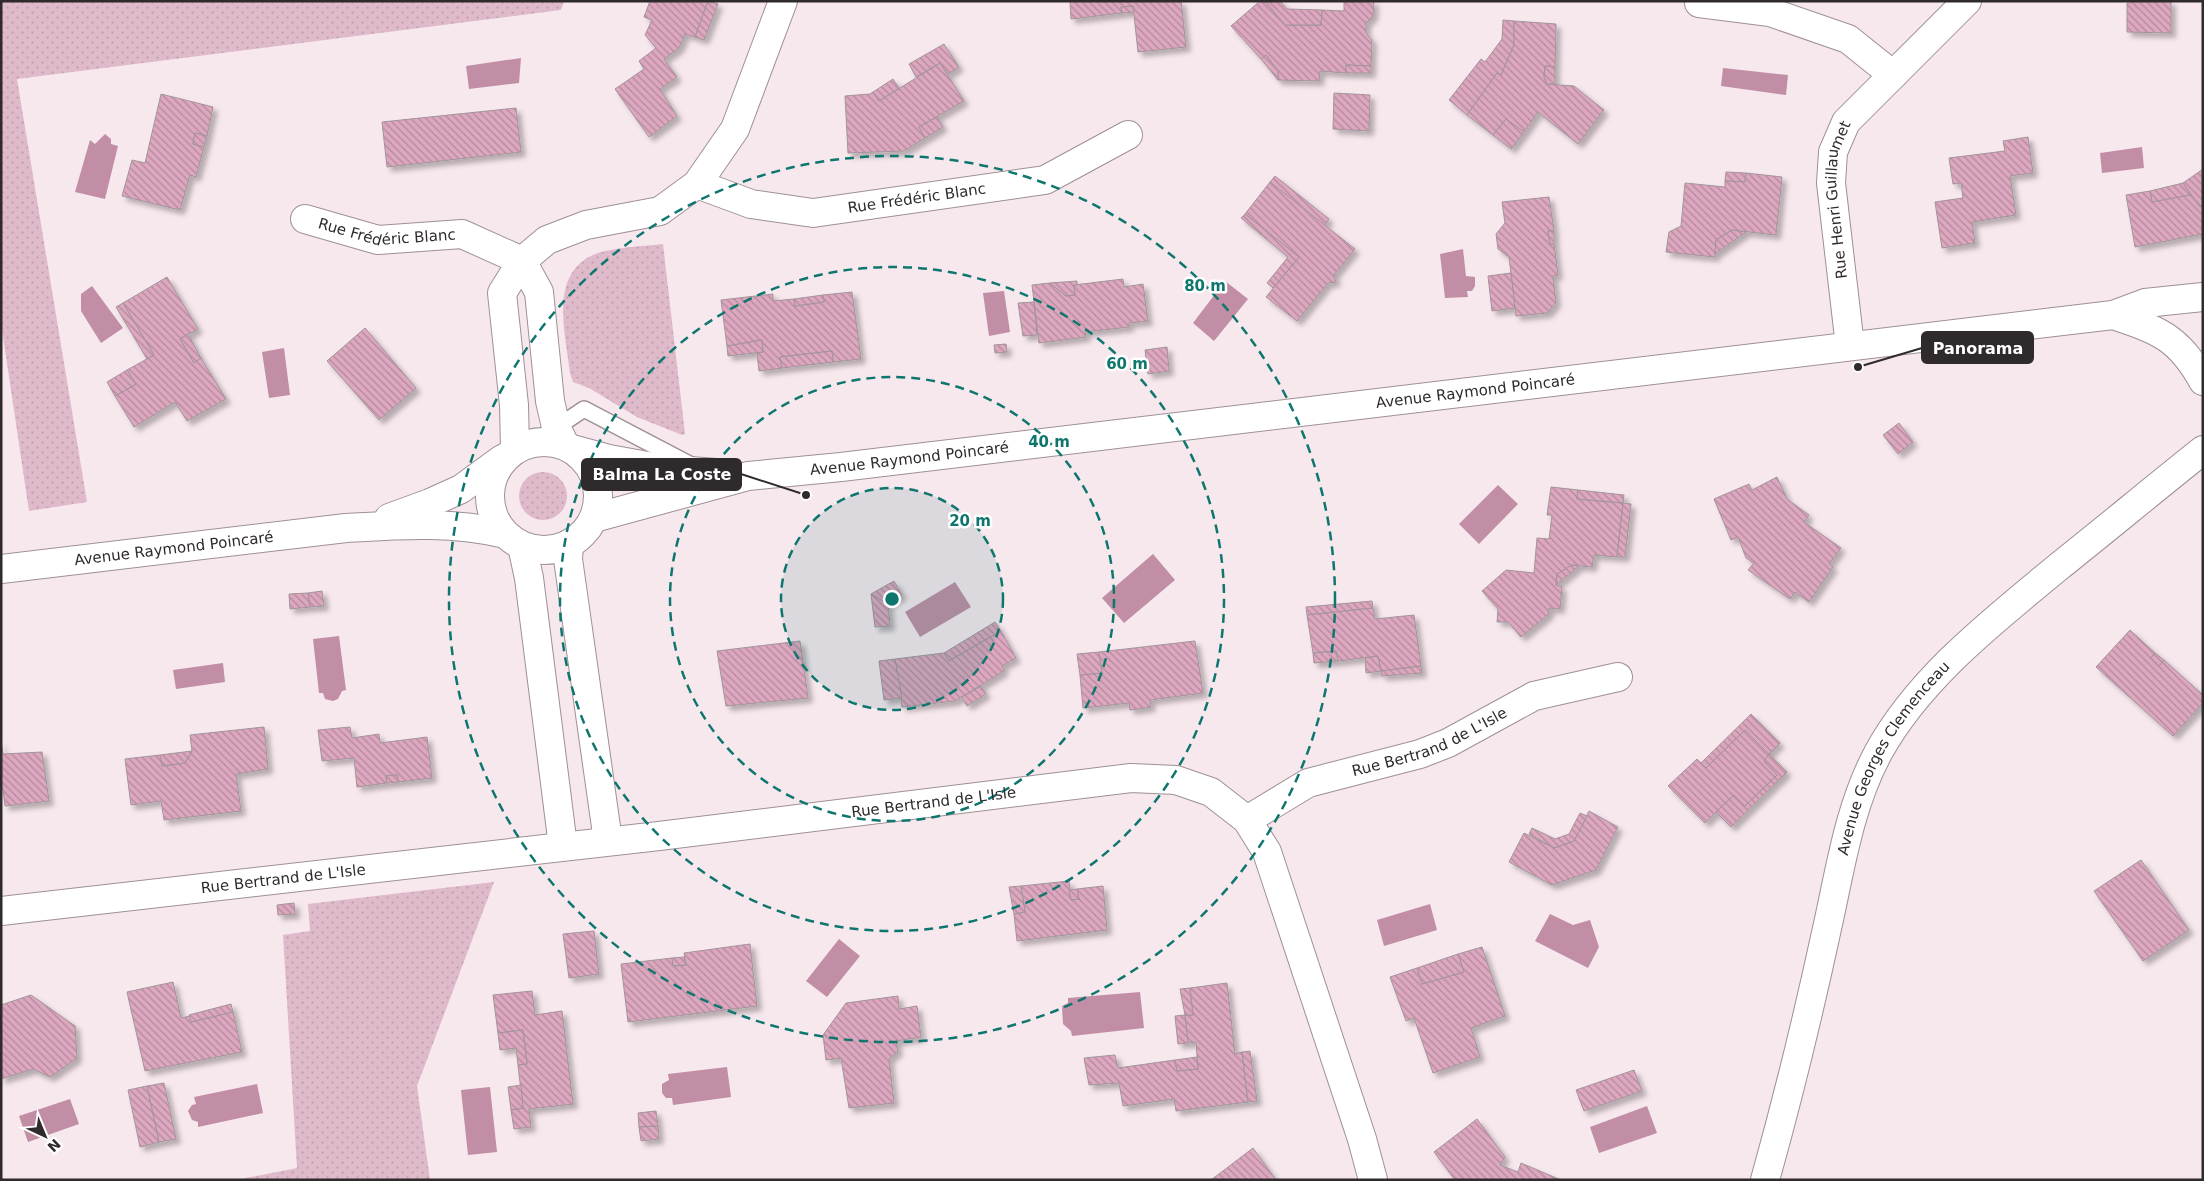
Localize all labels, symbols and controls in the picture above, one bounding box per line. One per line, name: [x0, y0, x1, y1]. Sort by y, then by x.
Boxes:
street label: Rue Henri Guillaumet: [1822, 118, 1854, 280]
street label: Rue Frédéric Blanc: [846, 180, 987, 217]
street label: Rue Frédéric Blanc: [316, 214, 456, 250]
text: 80 m: [1184, 277, 1226, 295]
callout: Panorama: [1922, 332, 2033, 363]
text: Panorama: [1933, 339, 2023, 358]
text: 60 m: [1106, 355, 1148, 373]
street label: Avenue Raymond Poincaré: [1375, 370, 1576, 412]
text: 40 m: [1028, 433, 1070, 451]
street label: Avenue Raymond Poincaré: [809, 438, 1010, 479]
callout: Balma La Coste: [582, 459, 741, 490]
text: Balma La Coste: [593, 465, 732, 484]
text: 20 m: [949, 512, 991, 530]
street label: Avenue Raymond Poincaré: [73, 528, 274, 569]
centre of rings: [883, 590, 901, 608]
street label: Avenue Georges Clemenceau: [1834, 657, 1954, 857]
street label: Rue Bertrand de L'Isle: [1350, 704, 1510, 780]
street label: Rue Bertrand de L'Isle: [850, 783, 1017, 821]
street label: Rue Bertrand de L'Isle: [200, 861, 367, 897]
north arrow: [20, 1111, 70, 1161]
text: N: [44, 1136, 64, 1155]

